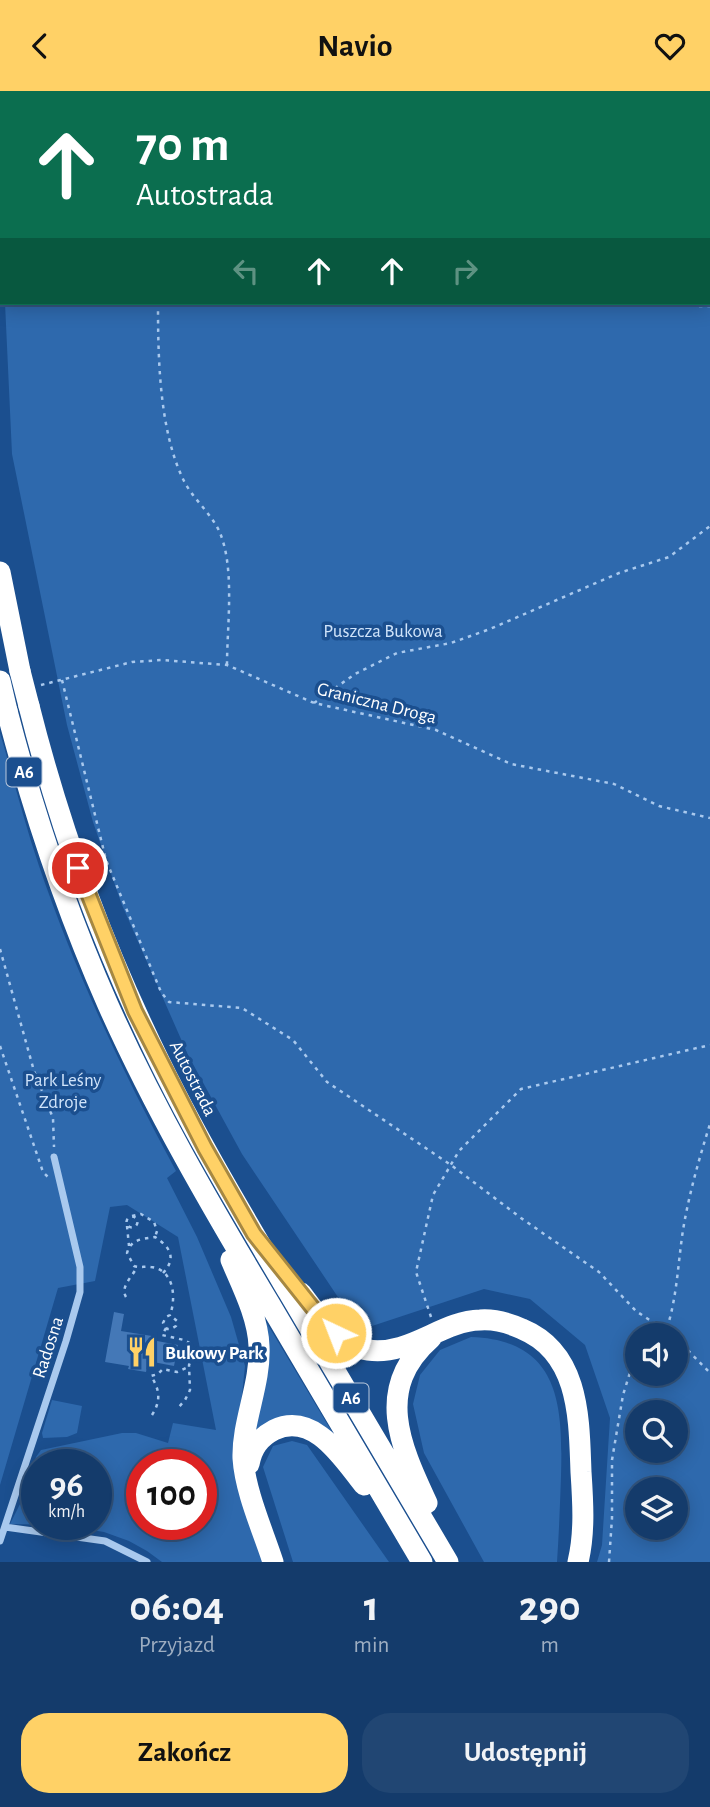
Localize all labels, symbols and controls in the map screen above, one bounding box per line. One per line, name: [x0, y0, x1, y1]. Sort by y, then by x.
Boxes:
icon: back: [21, 27, 59, 65]
icon: heart: [651, 27, 689, 65]
text: Navio: [317, 30, 393, 62]
icon: ahead: [21, 119, 112, 210]
text: 70 m: [136, 121, 230, 170]
text: Autostrada: [136, 179, 274, 211]
icon: left: [227, 252, 265, 290]
icon: ahead: [300, 252, 338, 290]
icon: ahead: [373, 252, 411, 290]
icon: right: [446, 252, 484, 290]
park label: Puszcza Bukowa: [323, 622, 443, 641]
street label: Graniczna Droga: [315, 679, 438, 728]
road number: A6: [6, 757, 42, 787]
pin: [48, 838, 108, 898]
icon: arrive: [59, 849, 97, 887]
street label: Autostrada: [166, 1038, 220, 1120]
park label: Park Leśny Zdroje: [25, 1071, 101, 1112]
position arrow: [299, 1296, 373, 1370]
street label: Radosna: [30, 1314, 67, 1381]
map controls: [625, 1323, 688, 1540]
button: sound: [625, 1323, 688, 1386]
restaurant icon: Bukowy Park: [125, 1335, 159, 1369]
place label: Bukowy Park: [165, 1344, 264, 1363]
road number: A6: [334, 1383, 368, 1413]
button: search: [625, 1400, 688, 1463]
speed limit sign: 100: [126, 1449, 217, 1540]
text: 96: [50, 1468, 83, 1503]
button: layers: [625, 1477, 688, 1540]
text: km/h: [48, 1503, 85, 1521]
text: 06:04: [129, 1586, 224, 1628]
text: 1: [364, 1586, 379, 1628]
text: 290: [519, 1586, 581, 1628]
text: Przyjazd: [139, 1634, 215, 1657]
text: min: [353, 1634, 389, 1657]
text: m: [540, 1634, 559, 1657]
button: Zakończ: [21, 1713, 348, 1793]
button: Udostępnij: [362, 1713, 689, 1793]

